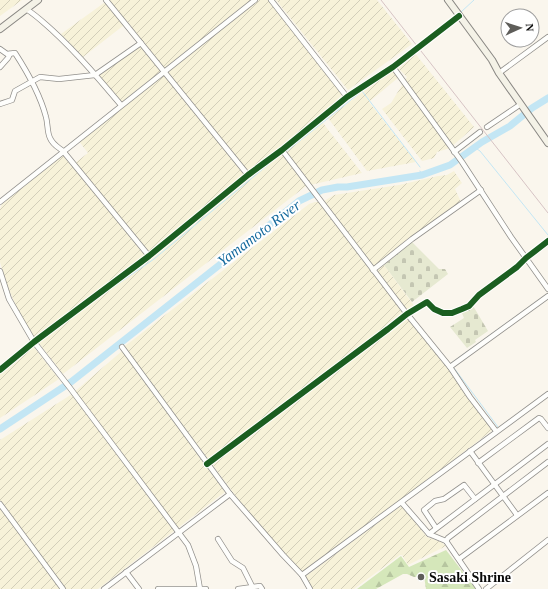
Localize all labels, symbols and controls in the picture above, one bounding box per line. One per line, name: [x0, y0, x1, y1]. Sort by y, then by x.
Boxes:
north arrow: [500, 8, 540, 48]
text: N: [524, 23, 536, 32]
water label: Yamamoto River: [215, 197, 303, 269]
place label: Sasaki Shrine: [429, 570, 511, 585]
marker: Sasaki Shrine: [416, 572, 426, 582]

